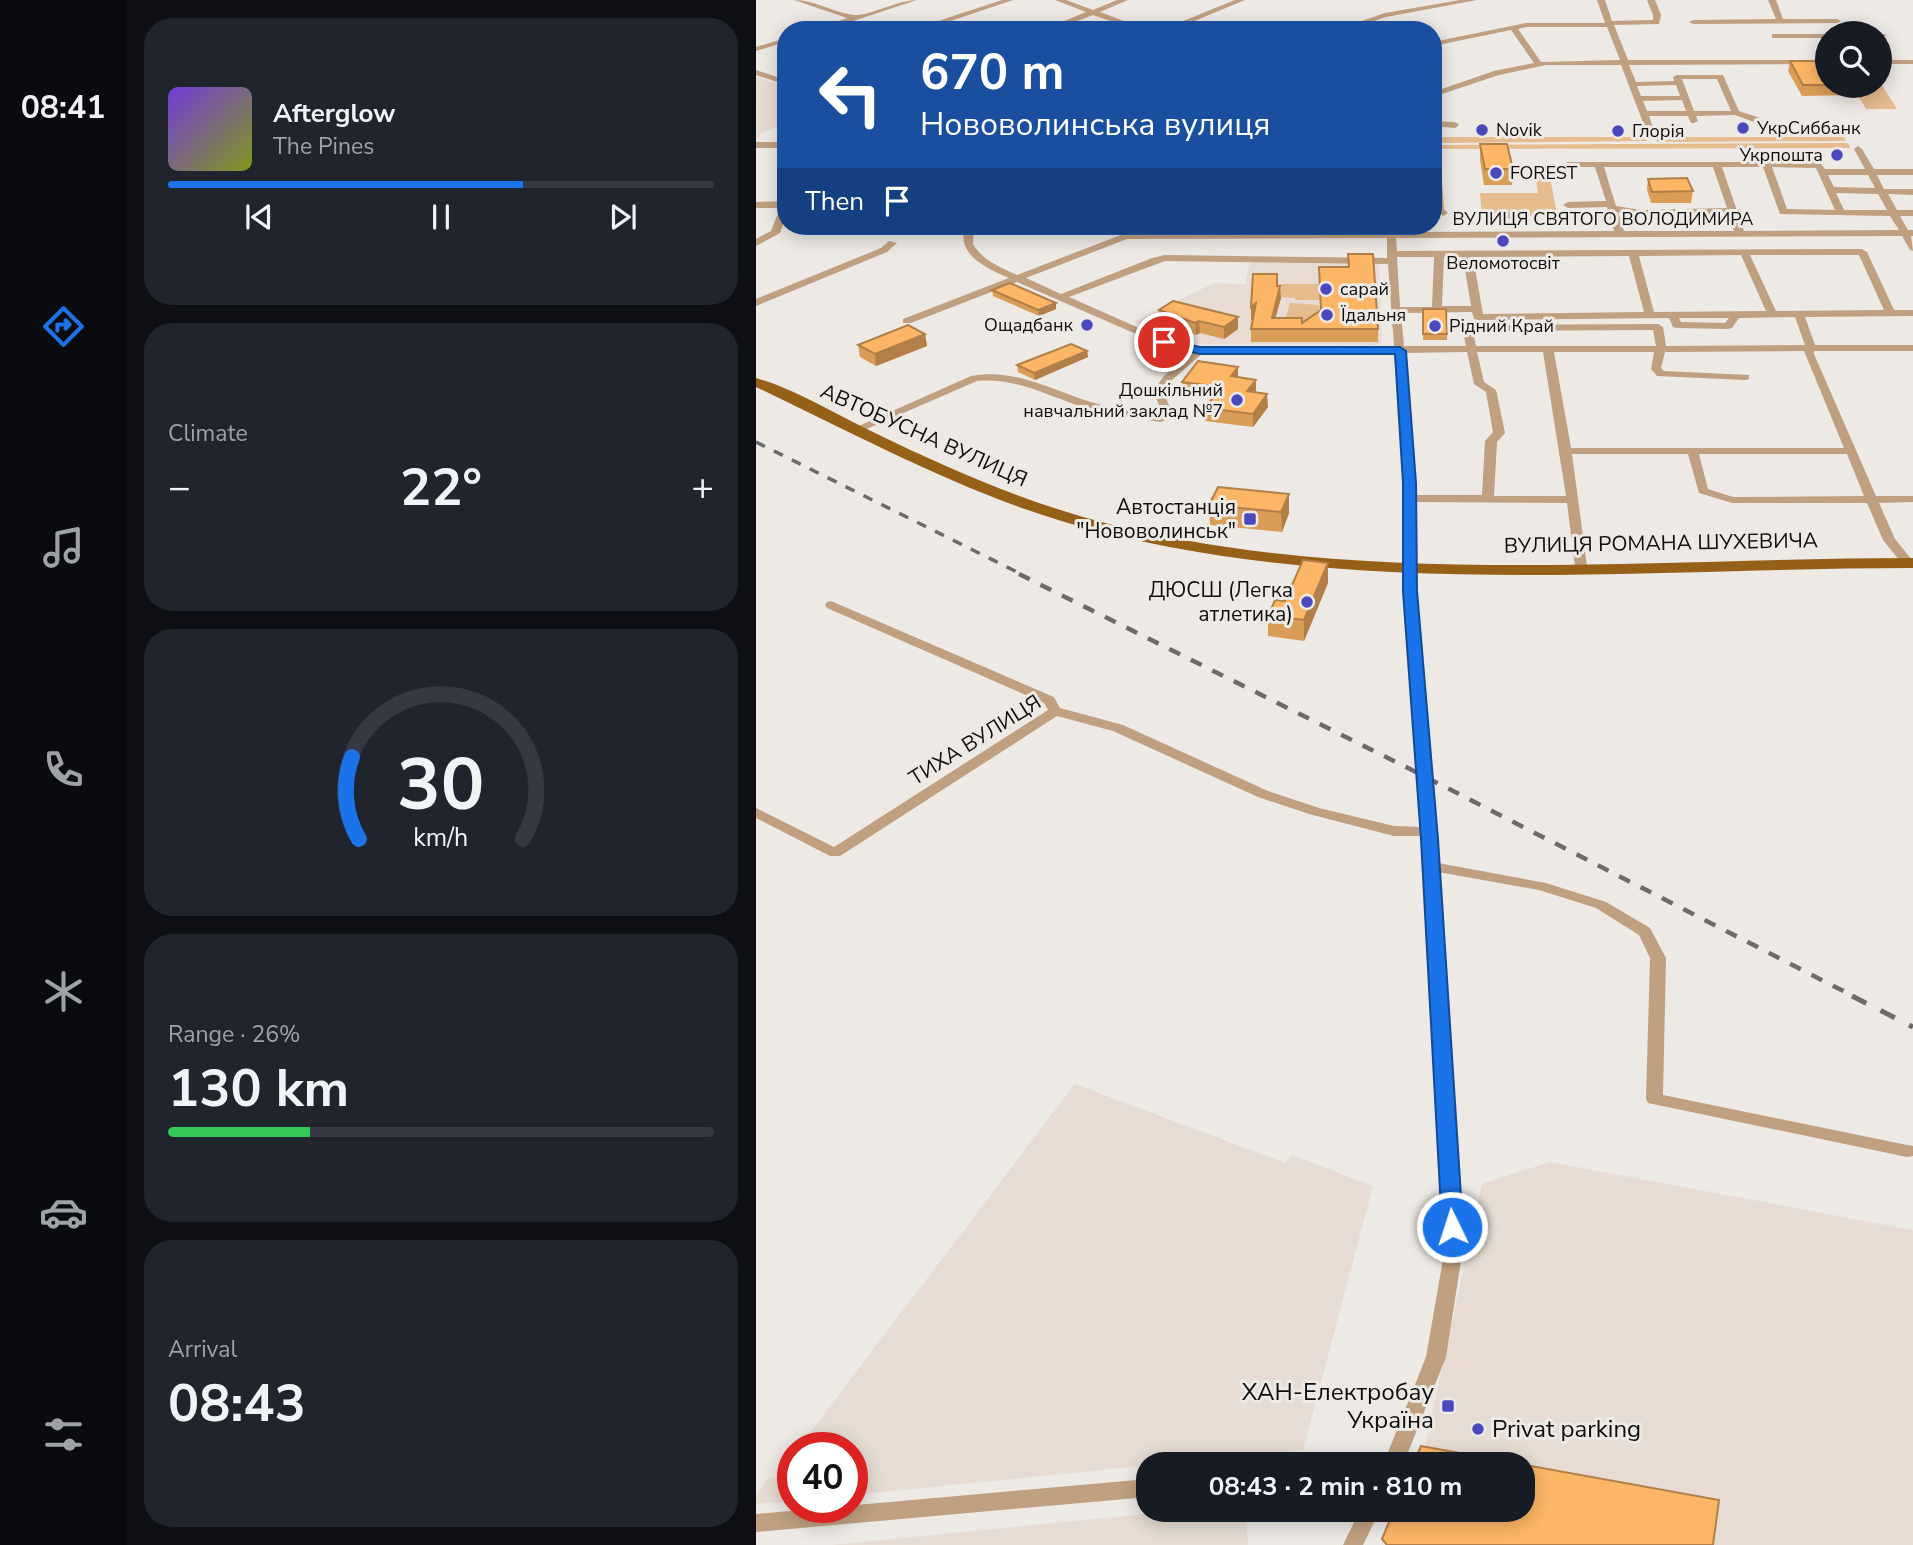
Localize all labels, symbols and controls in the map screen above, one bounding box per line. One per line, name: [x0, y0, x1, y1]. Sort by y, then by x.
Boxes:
map controls: [1815, 21, 1892, 98]
button: search: [1815, 21, 1892, 98]
text: 670 m: [920, 39, 1064, 106]
icon: left: [805, 49, 896, 140]
text: 08:41: [21, 86, 105, 129]
text: Afterglow: [273, 96, 396, 131]
text: Нововолинська вулиця: [920, 103, 1271, 146]
place label: УкрСиббанк: [1756, 116, 1861, 140]
place label: Novik: [1496, 118, 1543, 142]
place label: Глорія: [1632, 119, 1684, 143]
marker: УкрСиббанк: [1735, 120, 1751, 136]
marker: Novik: [1474, 122, 1490, 138]
marker: Глорія: [1610, 123, 1626, 139]
text: The Pines: [273, 131, 374, 162]
place label: Укрпошта: [1738, 143, 1823, 167]
marker: Укрпошта: [1829, 147, 1845, 163]
place label: FOREST: [1510, 161, 1578, 185]
marker: FOREST: [1488, 165, 1504, 181]
icon: arrive: [878, 182, 916, 220]
text: Then: [805, 184, 864, 219]
icon: previous: [240, 198, 278, 236]
icon: pause: [422, 198, 460, 236]
icon: next: [604, 198, 642, 236]
street label: ВУЛИЦЯ СВЯТОГО ВОЛОДИМИРА: [1453, 207, 1753, 231]
marker: Веломотосвіт: [1495, 233, 1511, 249]
place label: Веломотосвіт: [1446, 251, 1560, 275]
place label: сарай: [1340, 277, 1389, 301]
marker: сарай: [1318, 281, 1334, 297]
icon: directions: [39, 302, 88, 351]
place label: Їдальня: [1340, 303, 1406, 327]
marker: Їдальня: [1319, 307, 1335, 323]
pin: [1134, 312, 1194, 372]
place label: Ощадбанк: [984, 313, 1074, 337]
place label: Рідний Край: [1449, 314, 1554, 338]
marker: Ощадбанк: [1079, 317, 1095, 333]
marker: Рідний Край: [1427, 318, 1443, 334]
icon: arrive: [1145, 323, 1183, 361]
street label: АВТОБУСНА ВУЛИЦЯ: [816, 377, 1032, 493]
place label: Дошкільний навчальний заклад №7: [1023, 378, 1223, 423]
marker: Дошкільний навчальний заклад №7: [1229, 392, 1245, 408]
text: Climate: [168, 418, 248, 449]
text: 22°: [400, 452, 482, 523]
text: −: [168, 462, 191, 513]
text: +: [691, 462, 714, 513]
place label: Автостанція "Нововолинськ": [1076, 493, 1236, 545]
marker: Автостанція "Нововолинськ": [1242, 511, 1258, 527]
icon: music: [39, 523, 88, 572]
street label: ВУЛИЦЯ РОМАНА ШУХЕВИЧА: [1504, 526, 1818, 560]
place label: ДЮСШ (Легка атлетика): [1149, 576, 1293, 628]
marker: ДЮСШ (Легка атлетика): [1299, 594, 1315, 610]
street label: ТИХА ВУЛИЦЯ: [904, 688, 1046, 792]
text: 30: [397, 735, 485, 835]
icon: phone: [39, 745, 88, 794]
text: km/h: [413, 820, 469, 854]
icon: climate: [39, 967, 88, 1016]
text: Range · 26%: [168, 1019, 300, 1050]
text: 130 km: [168, 1053, 349, 1124]
icon: car: [39, 1188, 88, 1237]
position arrow: [1415, 1190, 1489, 1264]
text: Arrival: [168, 1334, 237, 1365]
text: 08:43: [168, 1368, 306, 1439]
place label: ХАН-Електробау Україна: [1242, 1376, 1434, 1436]
marker: ХАН-Електробау Україна: [1440, 1398, 1456, 1414]
icon: filters: [39, 1410, 88, 1459]
place label: Privat parking: [1492, 1413, 1641, 1445]
marker: Privat parking: [1470, 1421, 1486, 1437]
speed limit sign: 40: [777, 1432, 868, 1523]
text: 08:43 · 2 min · 810 m: [1209, 1469, 1462, 1504]

